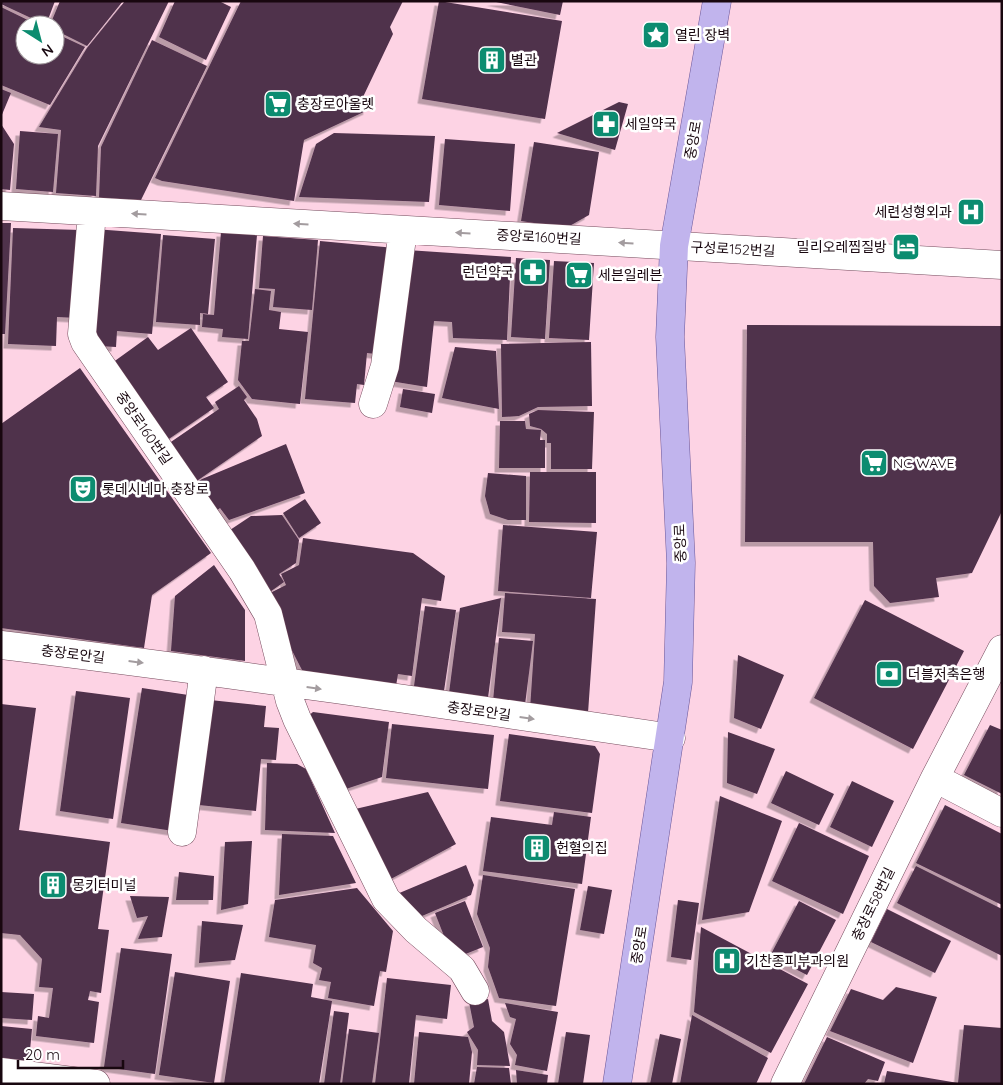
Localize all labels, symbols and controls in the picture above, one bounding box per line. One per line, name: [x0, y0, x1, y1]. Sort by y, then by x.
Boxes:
north arrow: [15, 15, 65, 65]
place icon: 열린 장벽: [641, 20, 671, 50]
place label: 열린 장벽: [675, 26, 730, 44]
text: N: [38, 40, 57, 61]
building icon: 별관: [477, 45, 507, 75]
place label: 별관: [511, 51, 537, 69]
supermarket icon: 충장로아울렛: [263, 89, 293, 119]
place label: 충장로아울렛: [297, 95, 374, 113]
pharmacy icon: 세일약국: [591, 109, 621, 139]
place label: 세일약국: [625, 115, 677, 133]
street label: 중앙로: [681, 119, 705, 161]
hospital icon: 세련성형외과: [956, 197, 986, 227]
place label: 세련성형외과: [875, 203, 952, 221]
one-way arrow: [131, 210, 147, 218]
one-way arrow: [293, 219, 309, 227]
street label: 중앙로160번길: [496, 226, 582, 248]
one-way arrow: [455, 229, 471, 237]
hotel icon: 밀리오레찜질방: [891, 232, 921, 262]
one-way arrow: [617, 238, 633, 246]
street label: 구성로152번길: [690, 238, 776, 260]
place label: 밀리오레찜질방: [797, 238, 887, 256]
pharmacy icon: 런던약국: [518, 257, 548, 287]
supermarket icon: 세븐일레븐: [564, 260, 594, 290]
place label: 런던약국: [462, 263, 514, 281]
place label: 세븐일레븐: [598, 266, 663, 284]
street label: 중앙로160번길: [112, 388, 176, 468]
supermarket icon: NC WAVE: [859, 448, 889, 478]
place label: NC WAVE: [893, 454, 954, 472]
theatre icon: 롯데시네마 충장로: [68, 474, 98, 504]
place label: 롯데시네마 충장로: [102, 480, 209, 498]
street label: 중앙로: [670, 523, 690, 563]
street label: 충장로안길: [40, 641, 106, 667]
one-way arrow: [129, 658, 145, 666]
bank icon: 더블저축은행: [874, 659, 904, 689]
place label: 더블저축은행: [908, 665, 985, 683]
one-way arrow: [307, 684, 323, 692]
street label: 충장로안길: [446, 698, 512, 724]
one-way arrow: [520, 714, 536, 722]
building icon: 헌혈의집: [522, 833, 552, 863]
place label: 헌혈의집: [556, 839, 608, 857]
street label: 충장로58번길: [847, 864, 899, 944]
building icon: 몽키터미널: [38, 870, 68, 900]
place label: 몽키터미널: [72, 876, 136, 894]
street label: 중앙로: [627, 924, 651, 965]
hospital icon: 기찬종피부과의원: [712, 946, 742, 976]
place label: 기찬종피부과의원: [746, 952, 849, 970]
scale bar: [18, 1038, 122, 1070]
text: 20 m: [25, 1045, 60, 1064]

